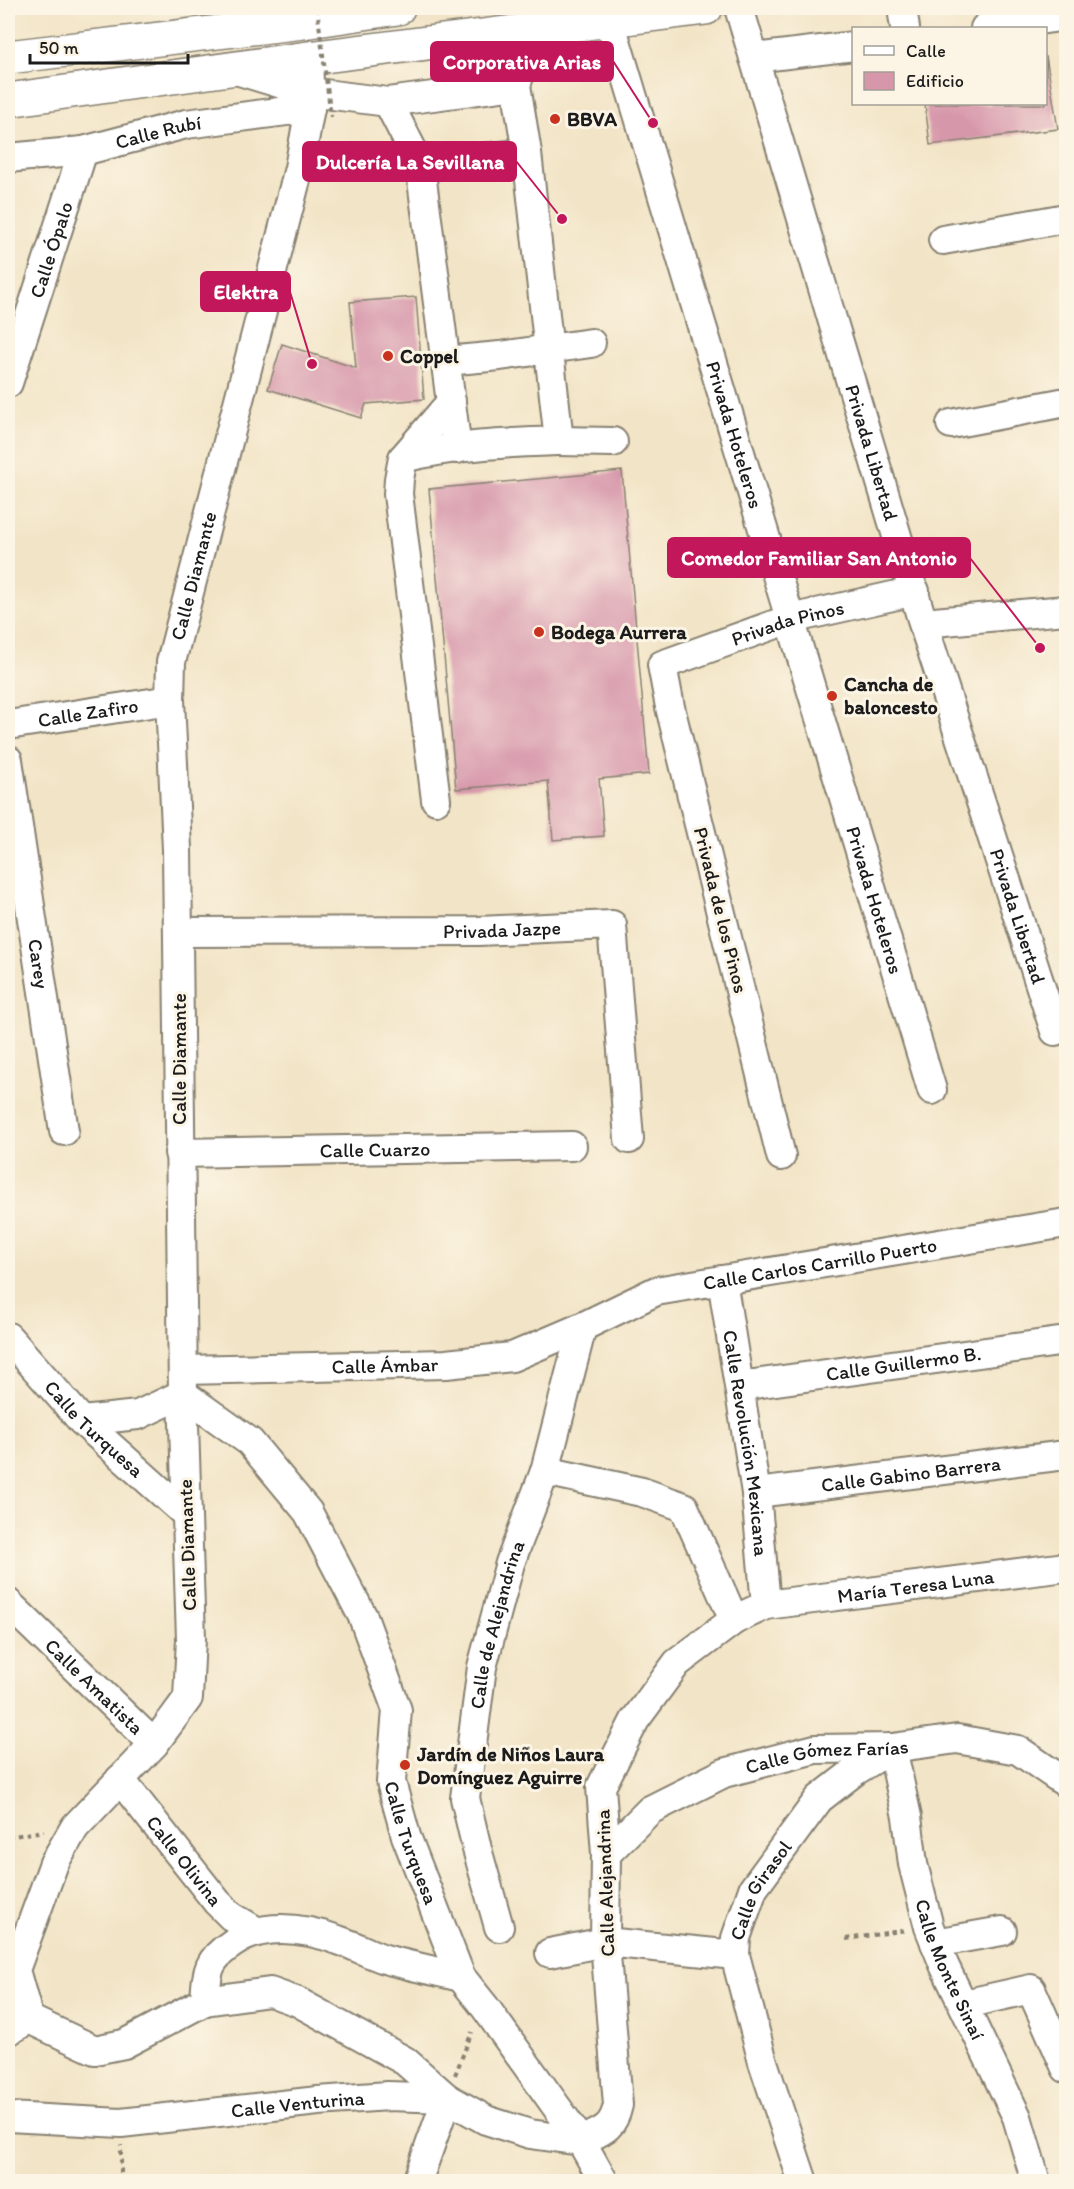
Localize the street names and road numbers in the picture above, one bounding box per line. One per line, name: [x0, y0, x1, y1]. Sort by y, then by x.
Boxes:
street label: Calle Rubí: [113, 110, 202, 154]
street label: Calle Ópalo: [24, 198, 78, 301]
street label: Privada Hoteleros: [701, 358, 768, 511]
street label: Privada Libertad: [840, 382, 904, 524]
street label: Calle Diamante: [165, 509, 222, 643]
street label: Privada Pinos: [728, 595, 846, 651]
street label: Calle Zafiro: [36, 693, 140, 732]
street label: Privada Hoteleros: [841, 823, 908, 977]
street label: Privada de los Pinos: [689, 824, 753, 996]
street label: Privada Libertad: [985, 845, 1051, 987]
street label: Privada Jazpe: [443, 915, 561, 943]
street label: Carey: [23, 937, 54, 991]
street label: Calle Diamante: [167, 993, 191, 1125]
street label: Calle Cuarzo: [320, 1137, 430, 1162]
street label: Calle Carlos Carrillo Puerto: [701, 1233, 939, 1295]
street label: Calle Revolución Mexicana: [718, 1328, 774, 1558]
street label: Calle Guillermo B.: [824, 1341, 983, 1386]
street label: Calle Ámbar: [331, 1352, 439, 1379]
street label: Calle Turquesa: [40, 1375, 149, 1483]
street label: Calle Gabino Barrera: [820, 1451, 1002, 1497]
street label: Calle Diamante: [173, 1479, 201, 1611]
street label: Calle de Alejandrina: [465, 1536, 530, 1710]
street label: María Teresa Luna: [836, 1564, 996, 1608]
street label: Calle Amatista: [40, 1633, 149, 1739]
street label: Calle Gómez Farías: [743, 1734, 910, 1779]
street label: Calle Turquesa: [379, 1778, 444, 1908]
street label: Calle Alejandrina: [590, 1808, 620, 1957]
street label: Calle Olivina: [141, 1811, 228, 1911]
street label: Calle Girasol: [724, 1835, 797, 1943]
street label: Calle Monte Sinaí: [910, 1897, 990, 2044]
street label: Calle Venturina: [230, 2086, 366, 2123]

